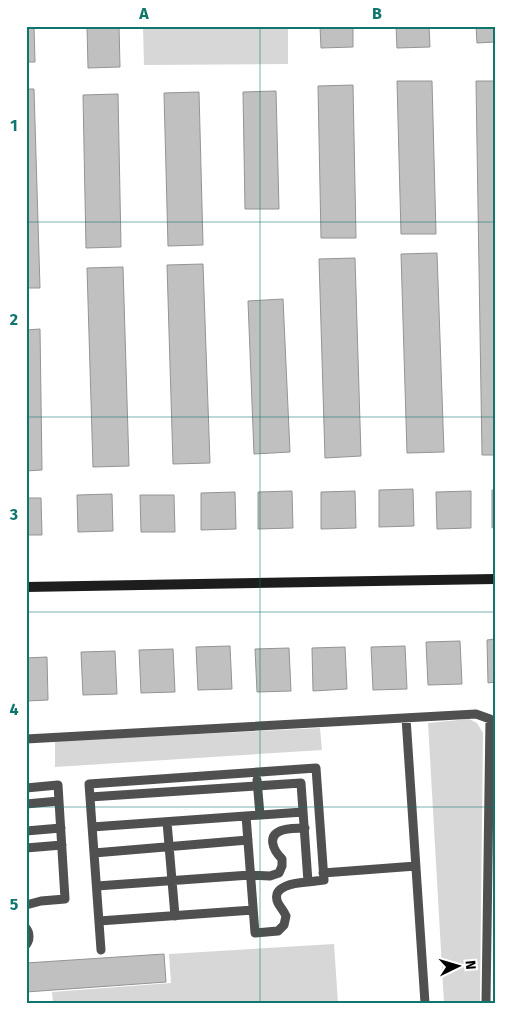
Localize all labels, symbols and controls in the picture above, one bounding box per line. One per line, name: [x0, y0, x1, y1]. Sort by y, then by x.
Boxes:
text: A: [138, 4, 149, 23]
text: B: [372, 4, 382, 23]
text: 1: [10, 116, 18, 135]
text: 2: [10, 310, 18, 329]
text: 3: [9, 505, 18, 524]
text: 4: [9, 700, 19, 719]
text: 5: [10, 895, 19, 914]
north arrow: [434, 942, 484, 992]
text: N: [462, 960, 479, 970]

